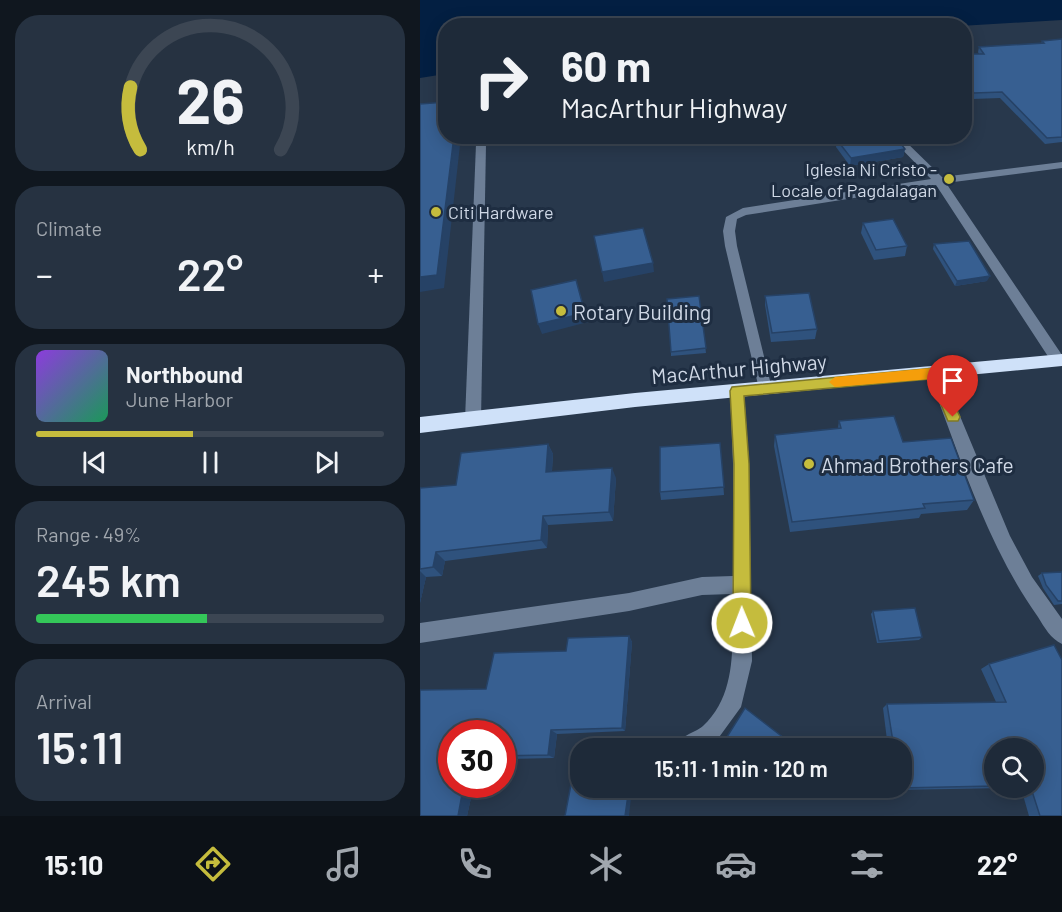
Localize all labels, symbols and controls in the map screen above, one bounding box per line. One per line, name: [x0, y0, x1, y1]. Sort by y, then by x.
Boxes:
text: 60 m: [561, 40, 651, 90]
icon: right: [462, 42, 540, 120]
text: 26: [176, 62, 244, 136]
text: MacArthur Highway: [561, 91, 787, 123]
text: km/h: [186, 134, 234, 159]
place label: Iglesia Ni Cristo - Locale of Pagdalagan: [771, 158, 937, 201]
marker: Iglesia Ni Cristo - Locale of Pagdalagan: [942, 172, 956, 186]
place label: Citi Hardware: [448, 201, 554, 223]
marker: Citi Hardware: [429, 205, 443, 219]
text: Climate: [36, 216, 102, 240]
text: 22°: [177, 246, 243, 300]
text: −: [36, 254, 53, 294]
text: +: [367, 254, 384, 294]
place label: Rotary Building: [573, 299, 711, 324]
marker: Rotary Building: [554, 304, 568, 318]
street label: MacArthur Highway: [650, 348, 828, 388]
pin: [927, 355, 978, 417]
text: Northbound: [126, 361, 243, 387]
icon: arrive: [936, 364, 969, 397]
text: June Harbor: [126, 387, 233, 411]
icon: previous: [78, 446, 111, 479]
icon: pause: [194, 446, 227, 479]
icon: next: [310, 446, 343, 479]
place label: Ahmad Brothers Cafe: [821, 452, 1014, 477]
marker: Ahmad Brothers Cafe: [802, 457, 816, 471]
text: Range · 49%: [36, 522, 141, 546]
text: 245 km: [36, 552, 181, 606]
position arrow: [710, 591, 774, 655]
text: Arrival: [36, 689, 92, 713]
text: 15:11: [36, 719, 124, 773]
speed limit sign: 30: [438, 720, 516, 798]
map controls: [984, 738, 1044, 798]
button: search: [984, 738, 1044, 798]
text: 15:11 · 1 min · 120 m: [654, 755, 828, 781]
icon: directions: [192, 843, 234, 885]
icon: music: [323, 843, 365, 885]
icon: phone: [454, 843, 496, 885]
icon: climate: [585, 843, 627, 885]
icon: car: [715, 843, 757, 885]
icon: filters: [846, 843, 888, 885]
text: 15:10: [44, 848, 103, 880]
text: 22°: [977, 848, 1018, 880]

